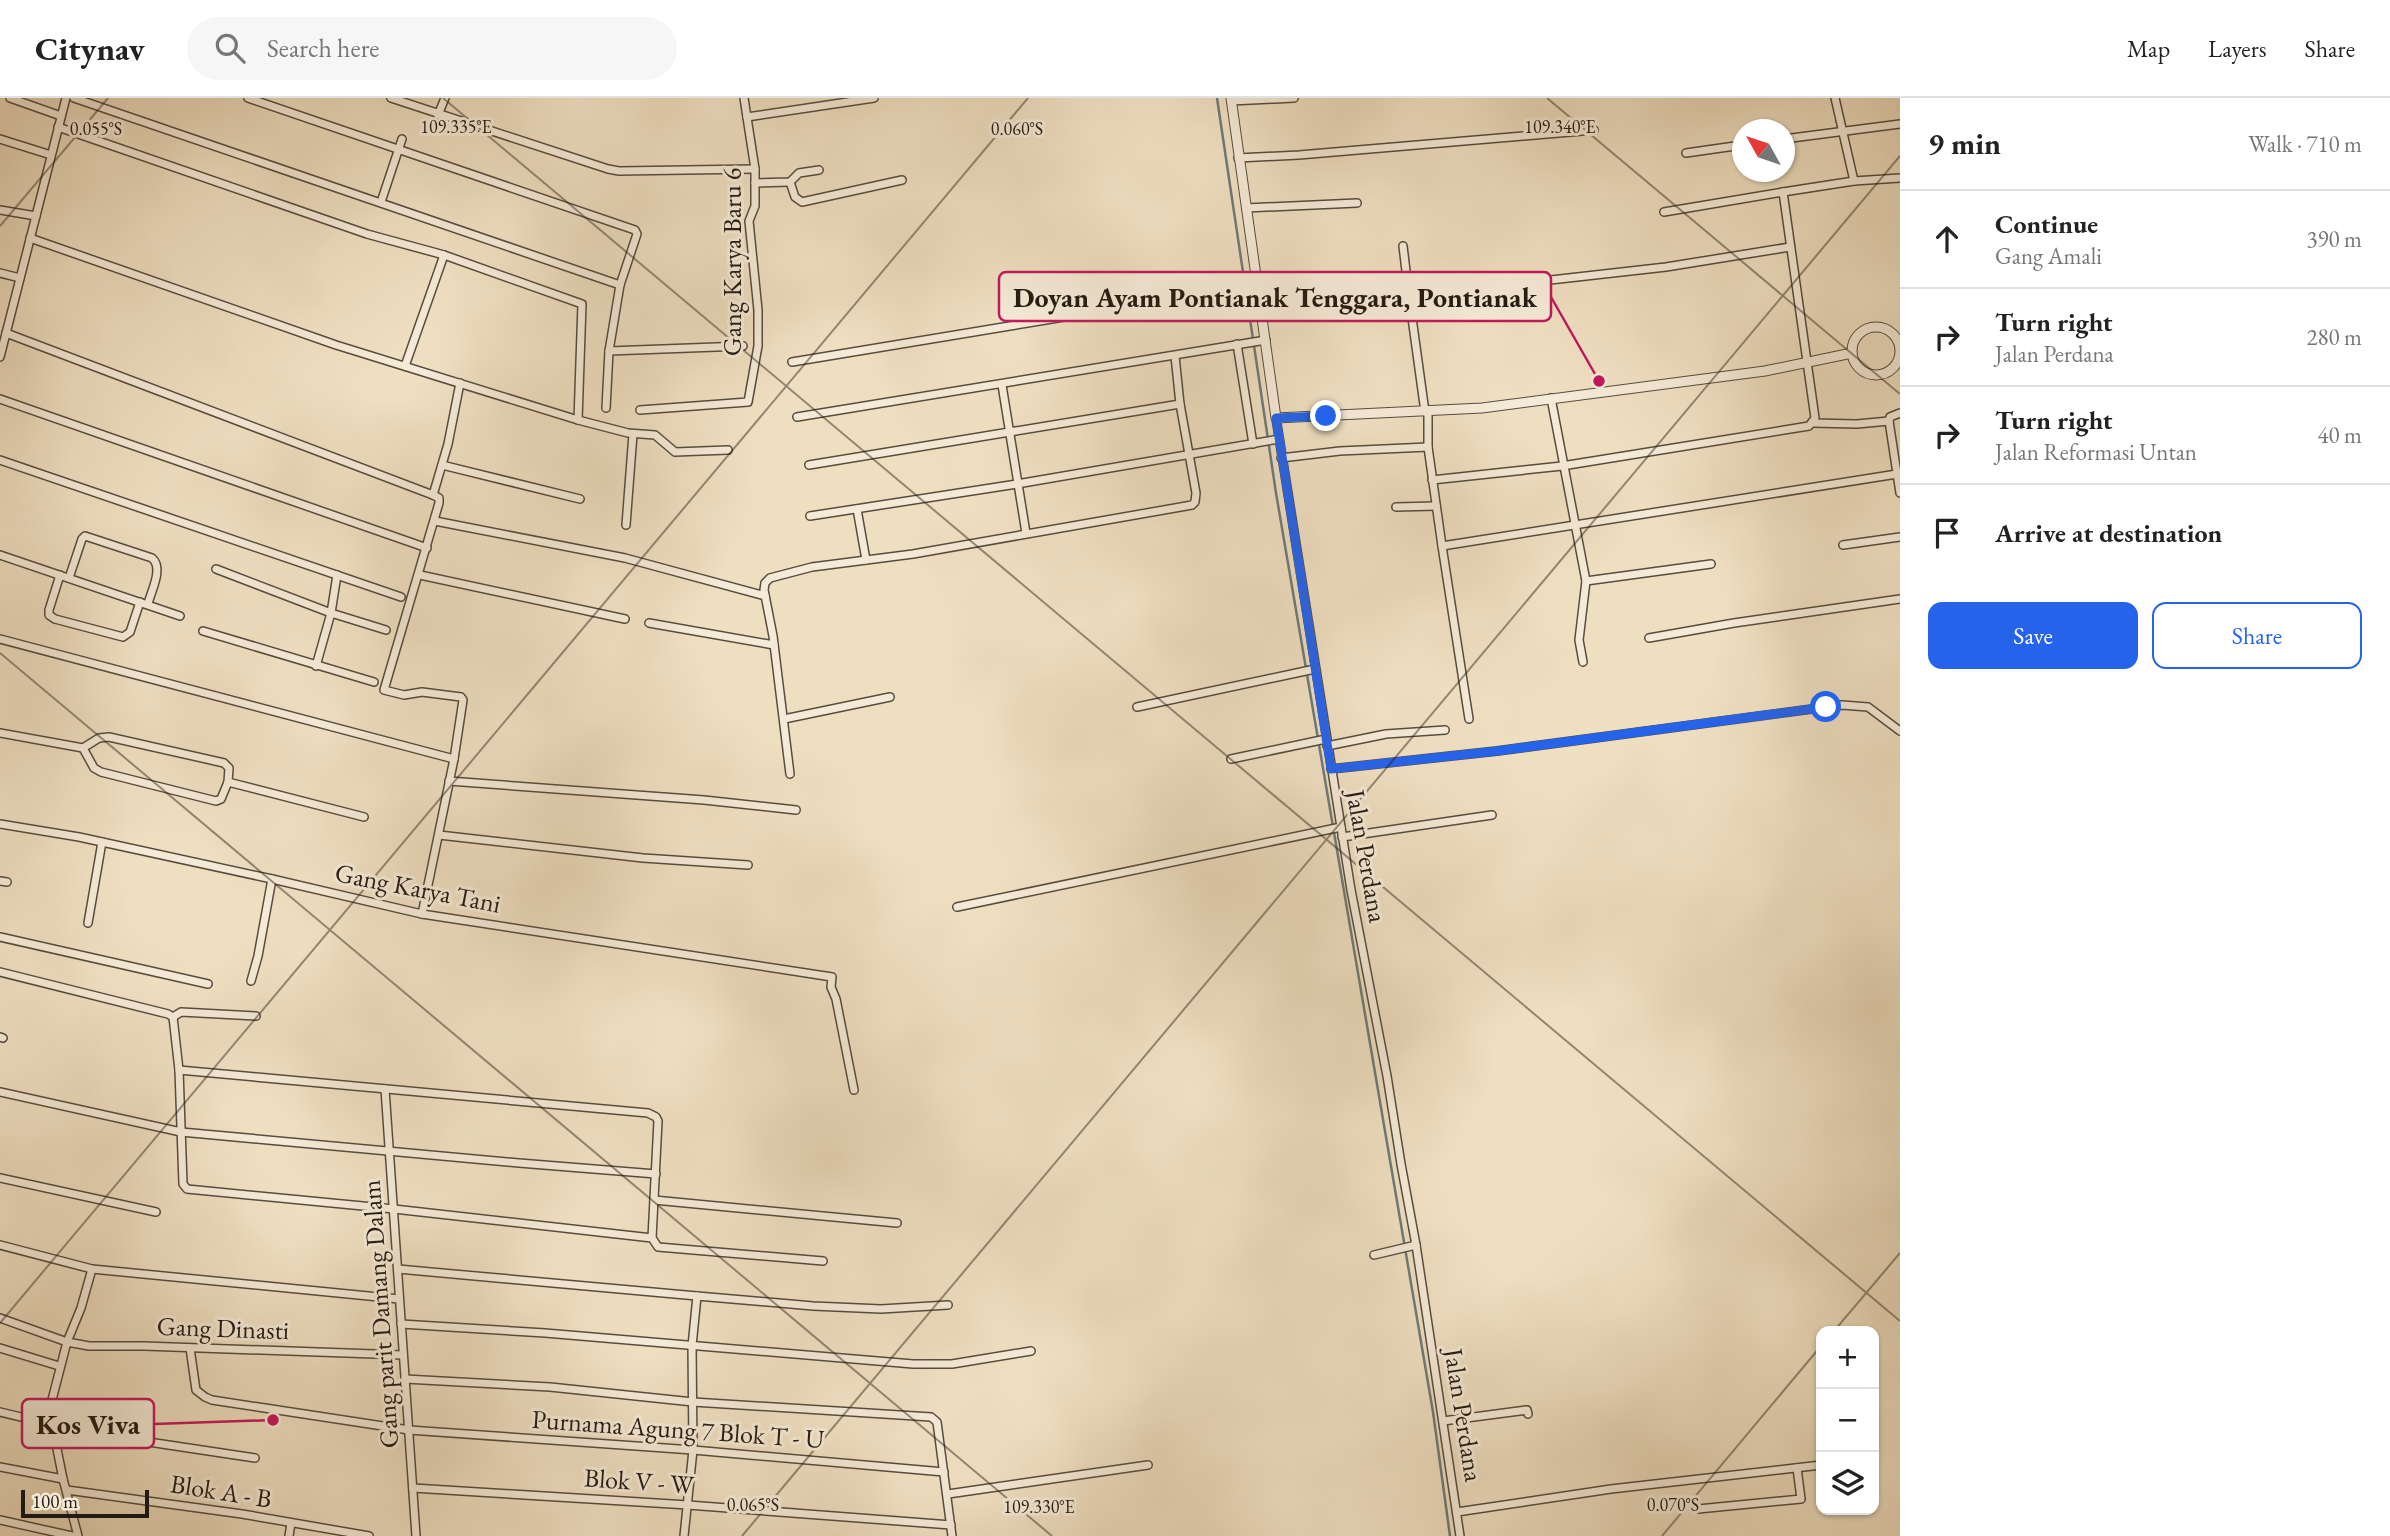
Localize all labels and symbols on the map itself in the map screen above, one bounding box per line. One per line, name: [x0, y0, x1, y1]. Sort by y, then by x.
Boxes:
text: 109.335°E: [420, 115, 492, 138]
text: 109.340°E: [1524, 115, 1596, 138]
text: 0.055°S: [70, 117, 122, 140]
text: 0.060°S: [991, 117, 1043, 140]
north arrow: [1732, 119, 1795, 182]
street label: Gang Karya Baru 6: [715, 168, 749, 356]
callout: Doyan Ayam Pontianak Tenggara, Pontianak: [999, 272, 1551, 321]
text: Doyan Ayam Pontianak Tenggara, Pontianak: [1013, 279, 1538, 315]
route end: [1310, 400, 1341, 431]
route start: [1810, 691, 1841, 722]
street label: Jalan Perdana: [1338, 785, 1396, 926]
street label: Gang Karya Tani: [332, 855, 504, 921]
street label: Gang parit Damang Dalam: [354, 1179, 406, 1449]
street label: Gang Dinasti: [156, 1309, 290, 1347]
street label: Jalan Perdana: [1436, 1344, 1491, 1485]
callout: Kos Viva: [22, 1399, 154, 1448]
street label: Purnama Agung 7 Blok T - U: [531, 1402, 825, 1456]
text: Kos Viva: [36, 1406, 141, 1442]
street label: Blok V - W: [583, 1460, 696, 1502]
street label: Blok A - B: [168, 1466, 274, 1516]
scale bar: [21, 1487, 149, 1519]
text: 0.065°S: [727, 1493, 779, 1516]
text: 0.070°S: [1647, 1493, 1699, 1516]
text: 109.330°E: [1003, 1495, 1075, 1518]

